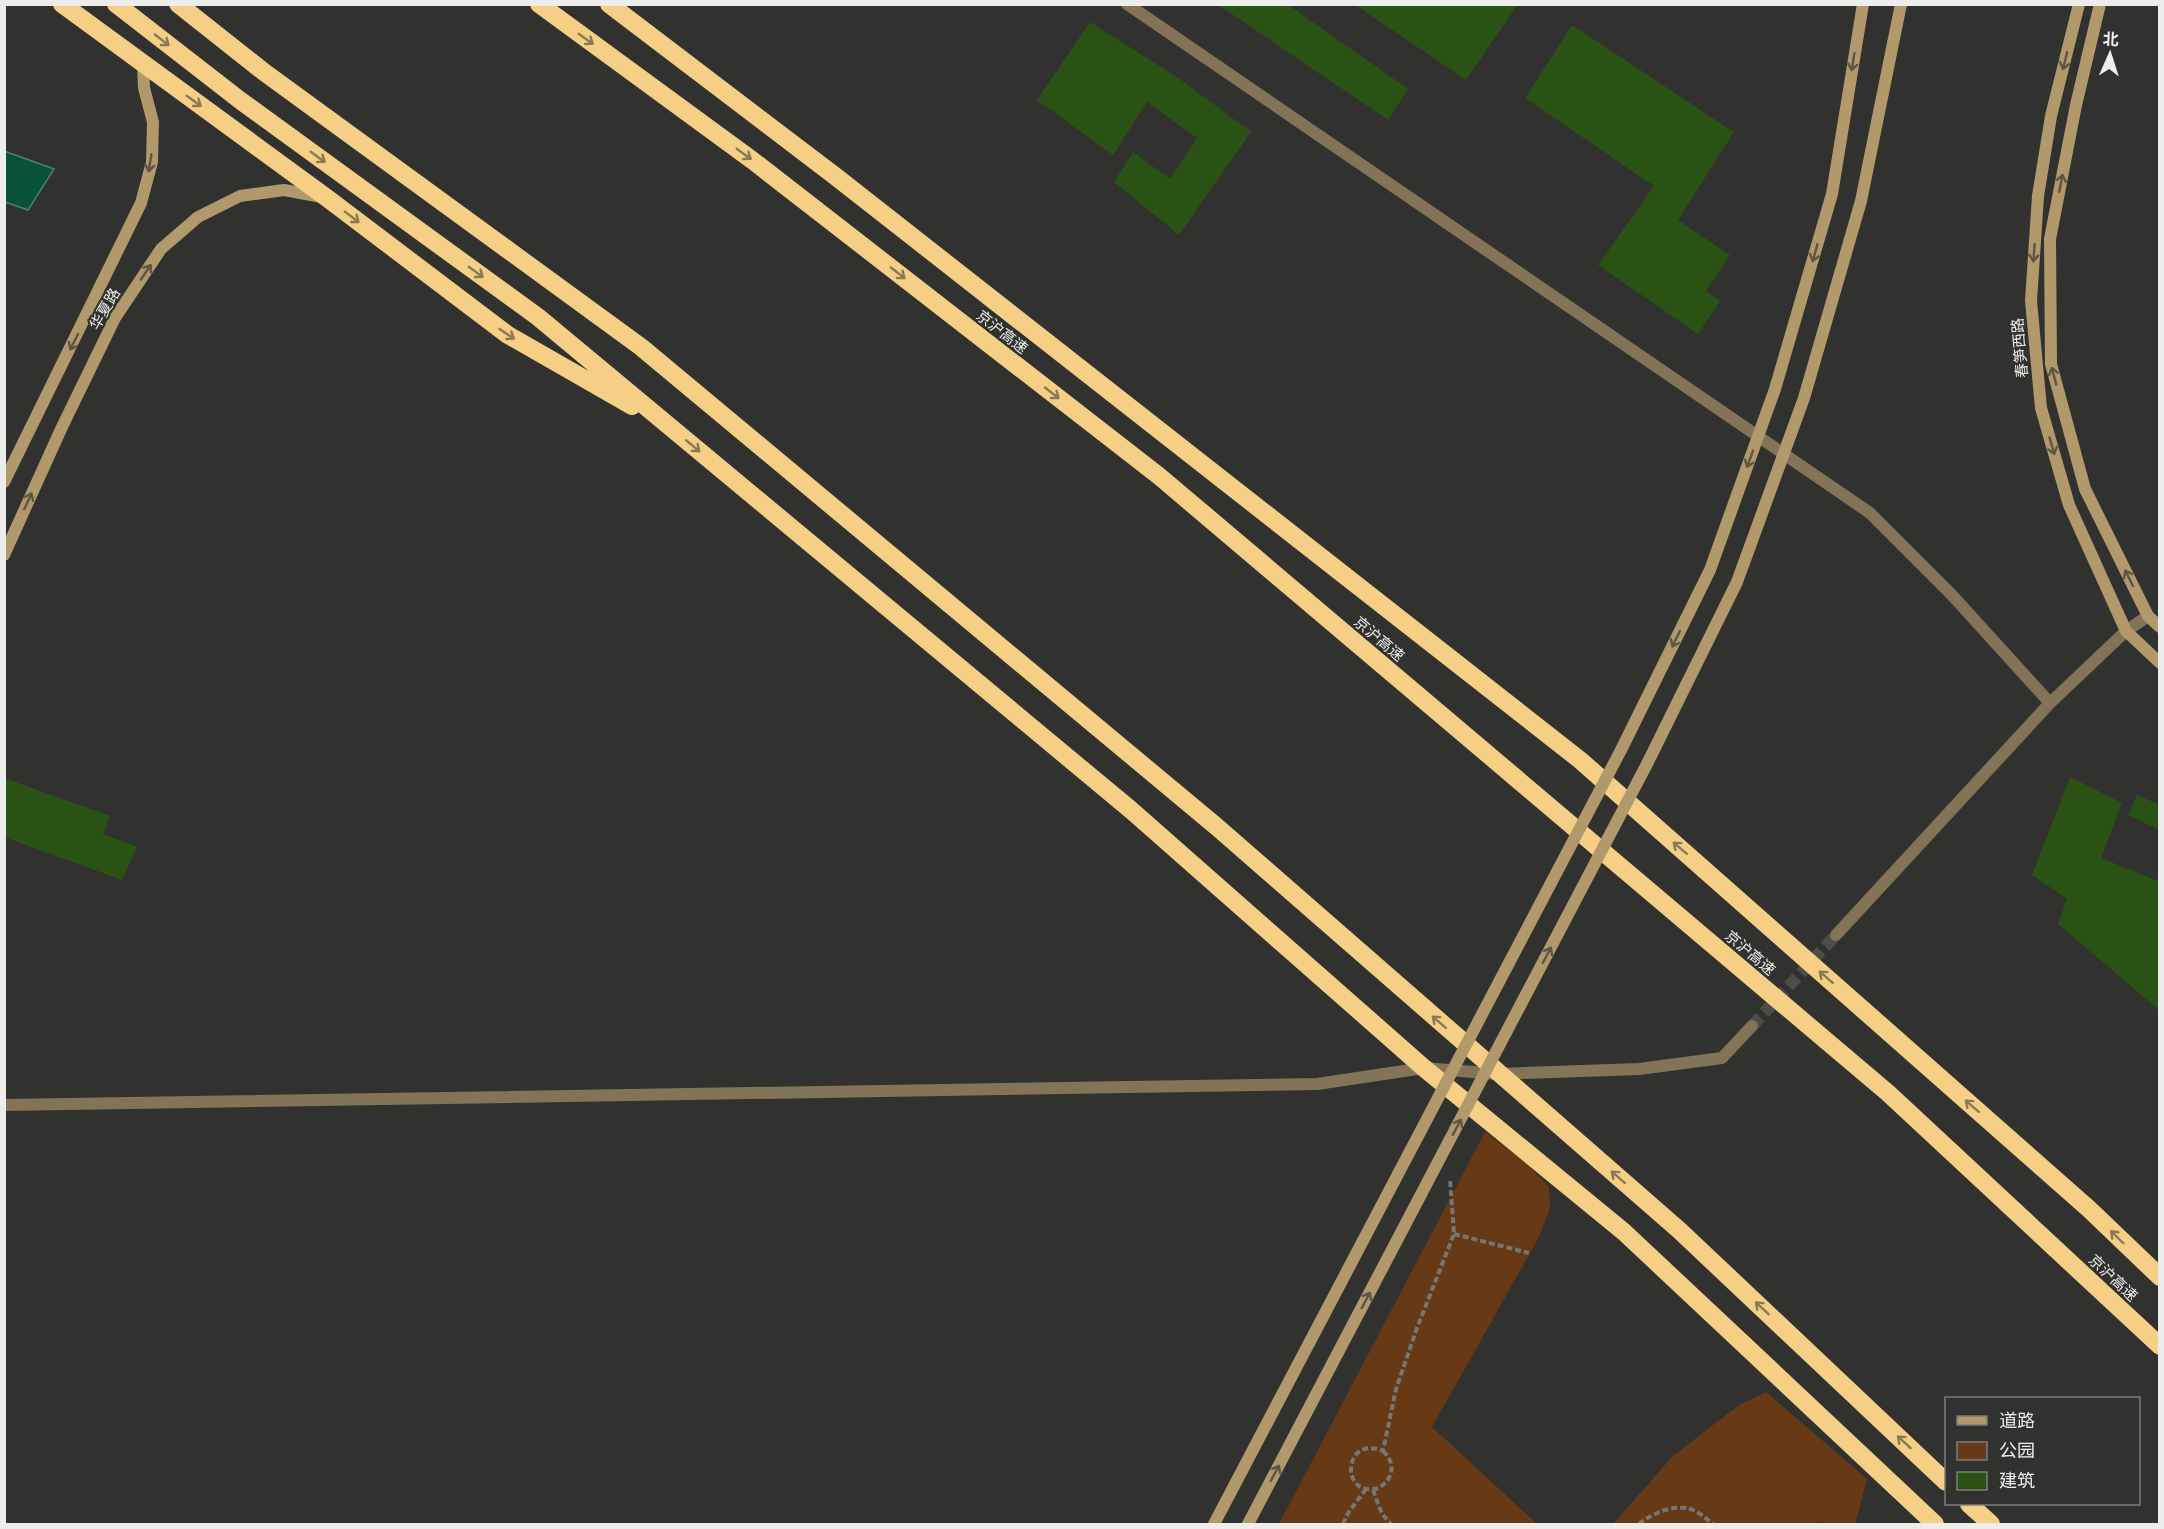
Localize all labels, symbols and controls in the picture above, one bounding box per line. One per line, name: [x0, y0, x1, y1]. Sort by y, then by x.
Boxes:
north arrow: [2080, 24, 2140, 84]
text: 北: [2102, 30, 2119, 49]
one-way arrow: [578, 33, 594, 45]
one-way arrow: [154, 34, 170, 47]
one-way arrow: [2059, 51, 2071, 70]
one-way arrow: [1848, 52, 1859, 72]
one-way arrow: [186, 95, 202, 108]
one-way arrow: [735, 148, 751, 160]
one-way arrow: [309, 151, 325, 164]
one-way arrow: [145, 153, 156, 173]
one-way arrow: [2056, 174, 2067, 193]
one-way arrow: [343, 210, 359, 223]
one-way arrow: [1808, 243, 1820, 262]
one-way arrow: [2028, 243, 2039, 263]
one-way arrow: [140, 265, 152, 281]
one-way arrow: [467, 266, 483, 278]
one-way arrow: [890, 267, 906, 280]
street label: 华夏路: [85, 285, 124, 333]
street label: 京沪高速: [973, 306, 1032, 358]
street label: 春笋西路: [2007, 317, 2032, 379]
one-way arrow: [498, 328, 515, 340]
one-way arrow: [67, 332, 79, 350]
one-way arrow: [2048, 367, 2059, 386]
one-way arrow: [1044, 386, 1060, 399]
one-way arrow: [2047, 436, 2058, 455]
one-way arrow: [685, 439, 701, 452]
one-way arrow: [1744, 449, 1755, 468]
one-way arrow: [22, 493, 34, 511]
one-way arrow: [2122, 569, 2134, 587]
street label: 京沪高速: [1350, 612, 1408, 665]
one-way arrow: [1669, 630, 1681, 648]
one-way arrow: [1673, 841, 1688, 855]
street label: 京沪高速: [1721, 926, 1779, 979]
one-way arrow: [1542, 946, 1553, 964]
one-way arrow: [1819, 970, 1834, 984]
one-way arrow: [1432, 1015, 1447, 1029]
one-way arrow: [1964, 1100, 1980, 1113]
one-way arrow: [1451, 1119, 1463, 1137]
one-way arrow: [1611, 1170, 1626, 1184]
one-way arrow: [2110, 1230, 2125, 1244]
street label: 京沪高速: [2085, 1250, 2142, 1305]
one-way arrow: [1360, 1292, 1372, 1309]
one-way arrow: [1755, 1302, 1770, 1316]
legend: [1945, 1397, 2140, 1505]
text: 道路: [1999, 1410, 2035, 1432]
one-way arrow: [1897, 1435, 1912, 1449]
text: 公园: [1999, 1440, 2035, 1462]
one-way arrow: [1270, 1464, 1281, 1482]
text: 建筑: [1999, 1470, 2035, 1492]

